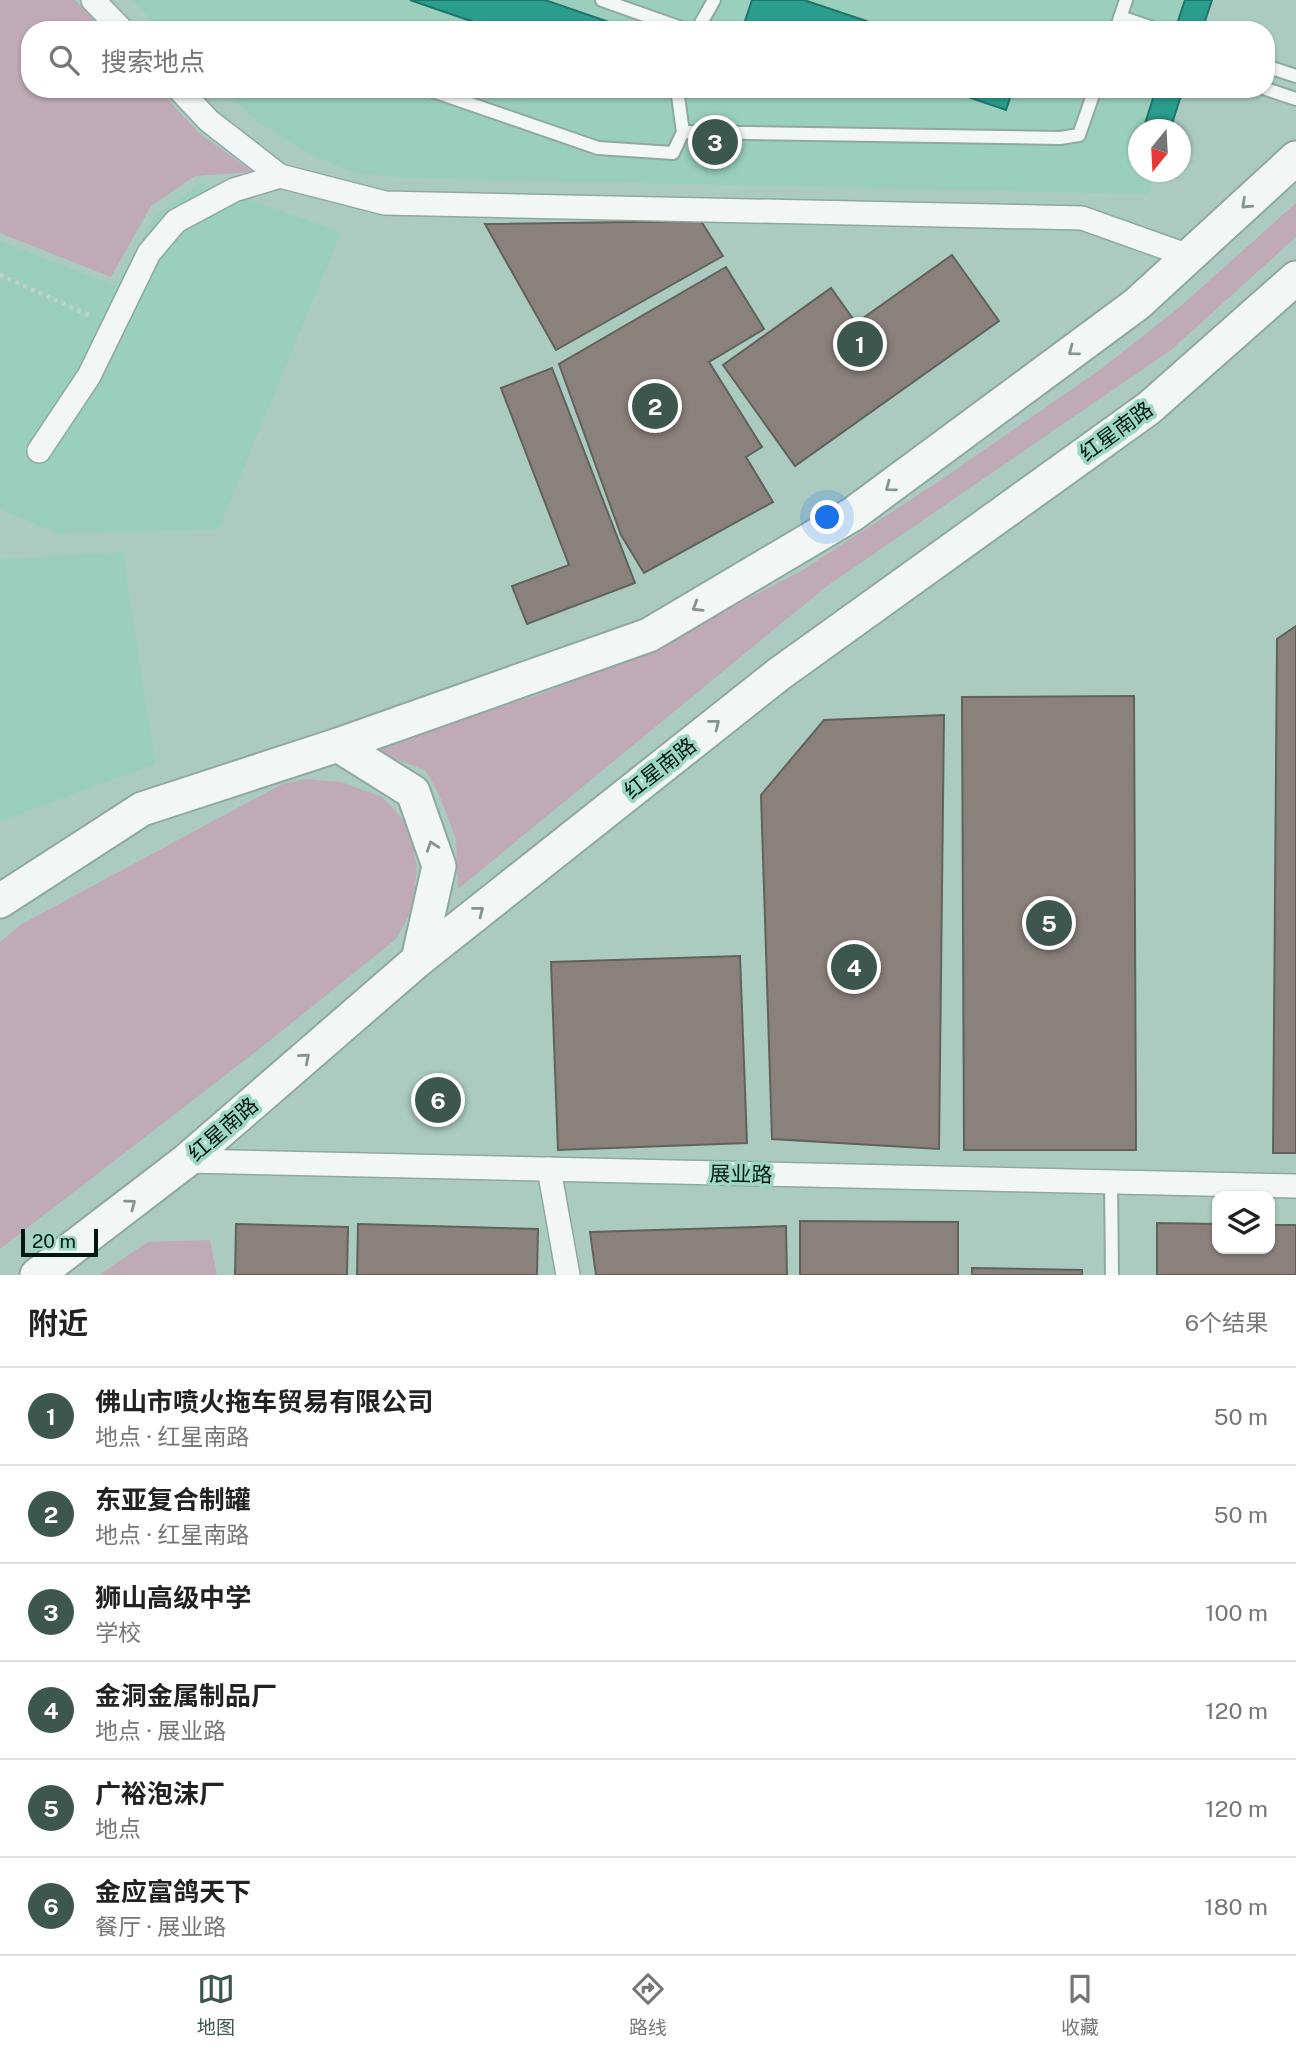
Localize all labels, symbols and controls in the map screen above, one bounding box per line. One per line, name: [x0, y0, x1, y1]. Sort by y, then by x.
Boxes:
search box: [21, 21, 1275, 98]
icon: search: [45, 41, 83, 79]
text: 搜索地点: [101, 46, 205, 77]
pin: 3: [692, 116, 738, 168]
north arrow: [1128, 119, 1191, 182]
one-way arrow: [1241, 196, 1254, 208]
pin: 1: [837, 318, 883, 370]
one-way arrow: [1068, 343, 1081, 356]
pin: 2: [632, 380, 678, 432]
street label: 红星南路: [1075, 396, 1157, 466]
one-way arrow: [885, 478, 898, 491]
your location: [810, 500, 844, 534]
one-way arrow: [692, 599, 705, 612]
one-way arrow: [707, 720, 719, 733]
street label: 红星南路: [619, 732, 701, 804]
one-way arrow: [426, 841, 440, 853]
pin: 5: [1026, 897, 1072, 949]
one-way arrow: [471, 907, 484, 920]
pin: 4: [831, 941, 877, 993]
one-way arrow: [297, 1054, 310, 1066]
pin: 6: [415, 1074, 461, 1126]
street label: 红星南路: [183, 1092, 263, 1166]
street label: 展业路: [709, 1161, 773, 1187]
map controls: [1212, 1191, 1275, 1254]
button: layers: [1212, 1191, 1275, 1254]
one-way arrow: [123, 1199, 135, 1212]
scale bar: [21, 1226, 98, 1258]
text: 20 m: [32, 1230, 76, 1252]
text: 附近: [28, 1305, 88, 1341]
text: 6个结果: [1185, 1309, 1268, 1336]
text: 佛山市喷火拖车贸易有限公司: [95, 1386, 433, 1417]
text: 1: [46, 1403, 56, 1430]
text: 50 m: [1214, 1403, 1268, 1430]
text: 地点 · 红星南路: [95, 1423, 249, 1450]
text: 东亚复合制罐: [95, 1484, 251, 1515]
text: 2: [44, 1501, 58, 1528]
text: 50 m: [1214, 1501, 1268, 1528]
text: 地点 · 红星南路: [95, 1521, 249, 1548]
text: 狮山高级中学: [95, 1582, 251, 1613]
text: 3: [43, 1599, 59, 1626]
text: 100 m: [1205, 1599, 1268, 1626]
text: 学校: [95, 1619, 141, 1646]
text: 金洞金属制品厂: [95, 1680, 277, 1711]
text: 4: [43, 1697, 59, 1724]
text: 120 m: [1205, 1697, 1268, 1724]
text: 地点 · 展业路: [95, 1717, 226, 1744]
text: 广裕泡沫厂: [95, 1778, 225, 1809]
text: 5: [43, 1795, 59, 1822]
text: 120 m: [1205, 1795, 1268, 1822]
text: 地点: [95, 1815, 141, 1842]
text: 金应富鸽天下: [95, 1876, 251, 1907]
text: 6: [43, 1893, 59, 1920]
text: 180 m: [1204, 1893, 1268, 1920]
text: 餐厅 · 展业路: [95, 1913, 226, 1940]
tab: 地图: [197, 1970, 235, 2039]
tab: 路线: [629, 1970, 667, 2039]
tab: 收藏: [1061, 1970, 1099, 2039]

